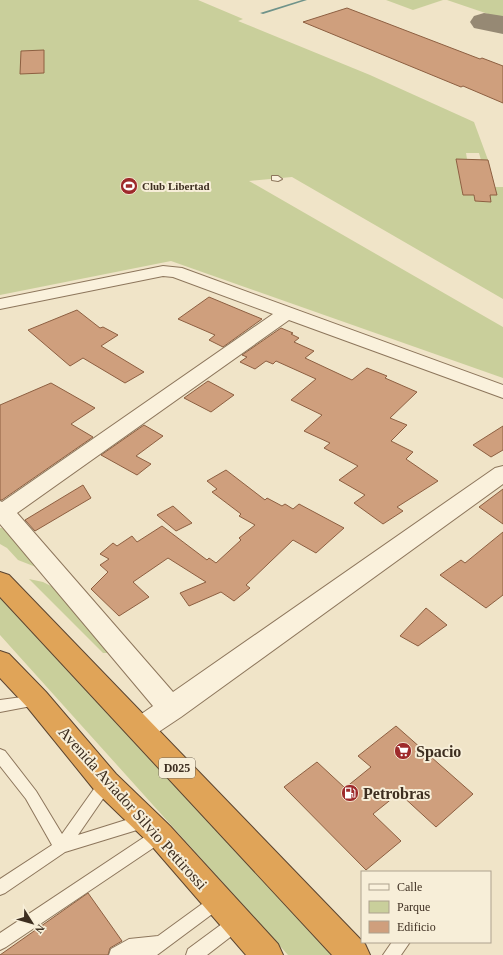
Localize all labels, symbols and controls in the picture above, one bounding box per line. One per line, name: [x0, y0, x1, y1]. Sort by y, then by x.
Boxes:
sports icon: Club Libertad: [119, 176, 139, 196]
place label: Club Libertad: [142, 180, 210, 192]
street label: Avenida Aviador Silvio Pettirossi: [55, 723, 211, 893]
supermarket icon: Spacio: [393, 741, 413, 761]
place label: Spacio: [416, 743, 461, 761]
road number: D025: [159, 758, 195, 778]
fuel station icon: Petrobras: [340, 783, 360, 803]
place label: Petrobras: [363, 785, 430, 802]
legend: [361, 871, 491, 943]
text: Calle: [397, 880, 422, 894]
text: Parque: [397, 900, 430, 914]
north arrow: [12, 903, 52, 943]
text: Edificio: [397, 920, 436, 934]
text: N: [33, 922, 47, 936]

